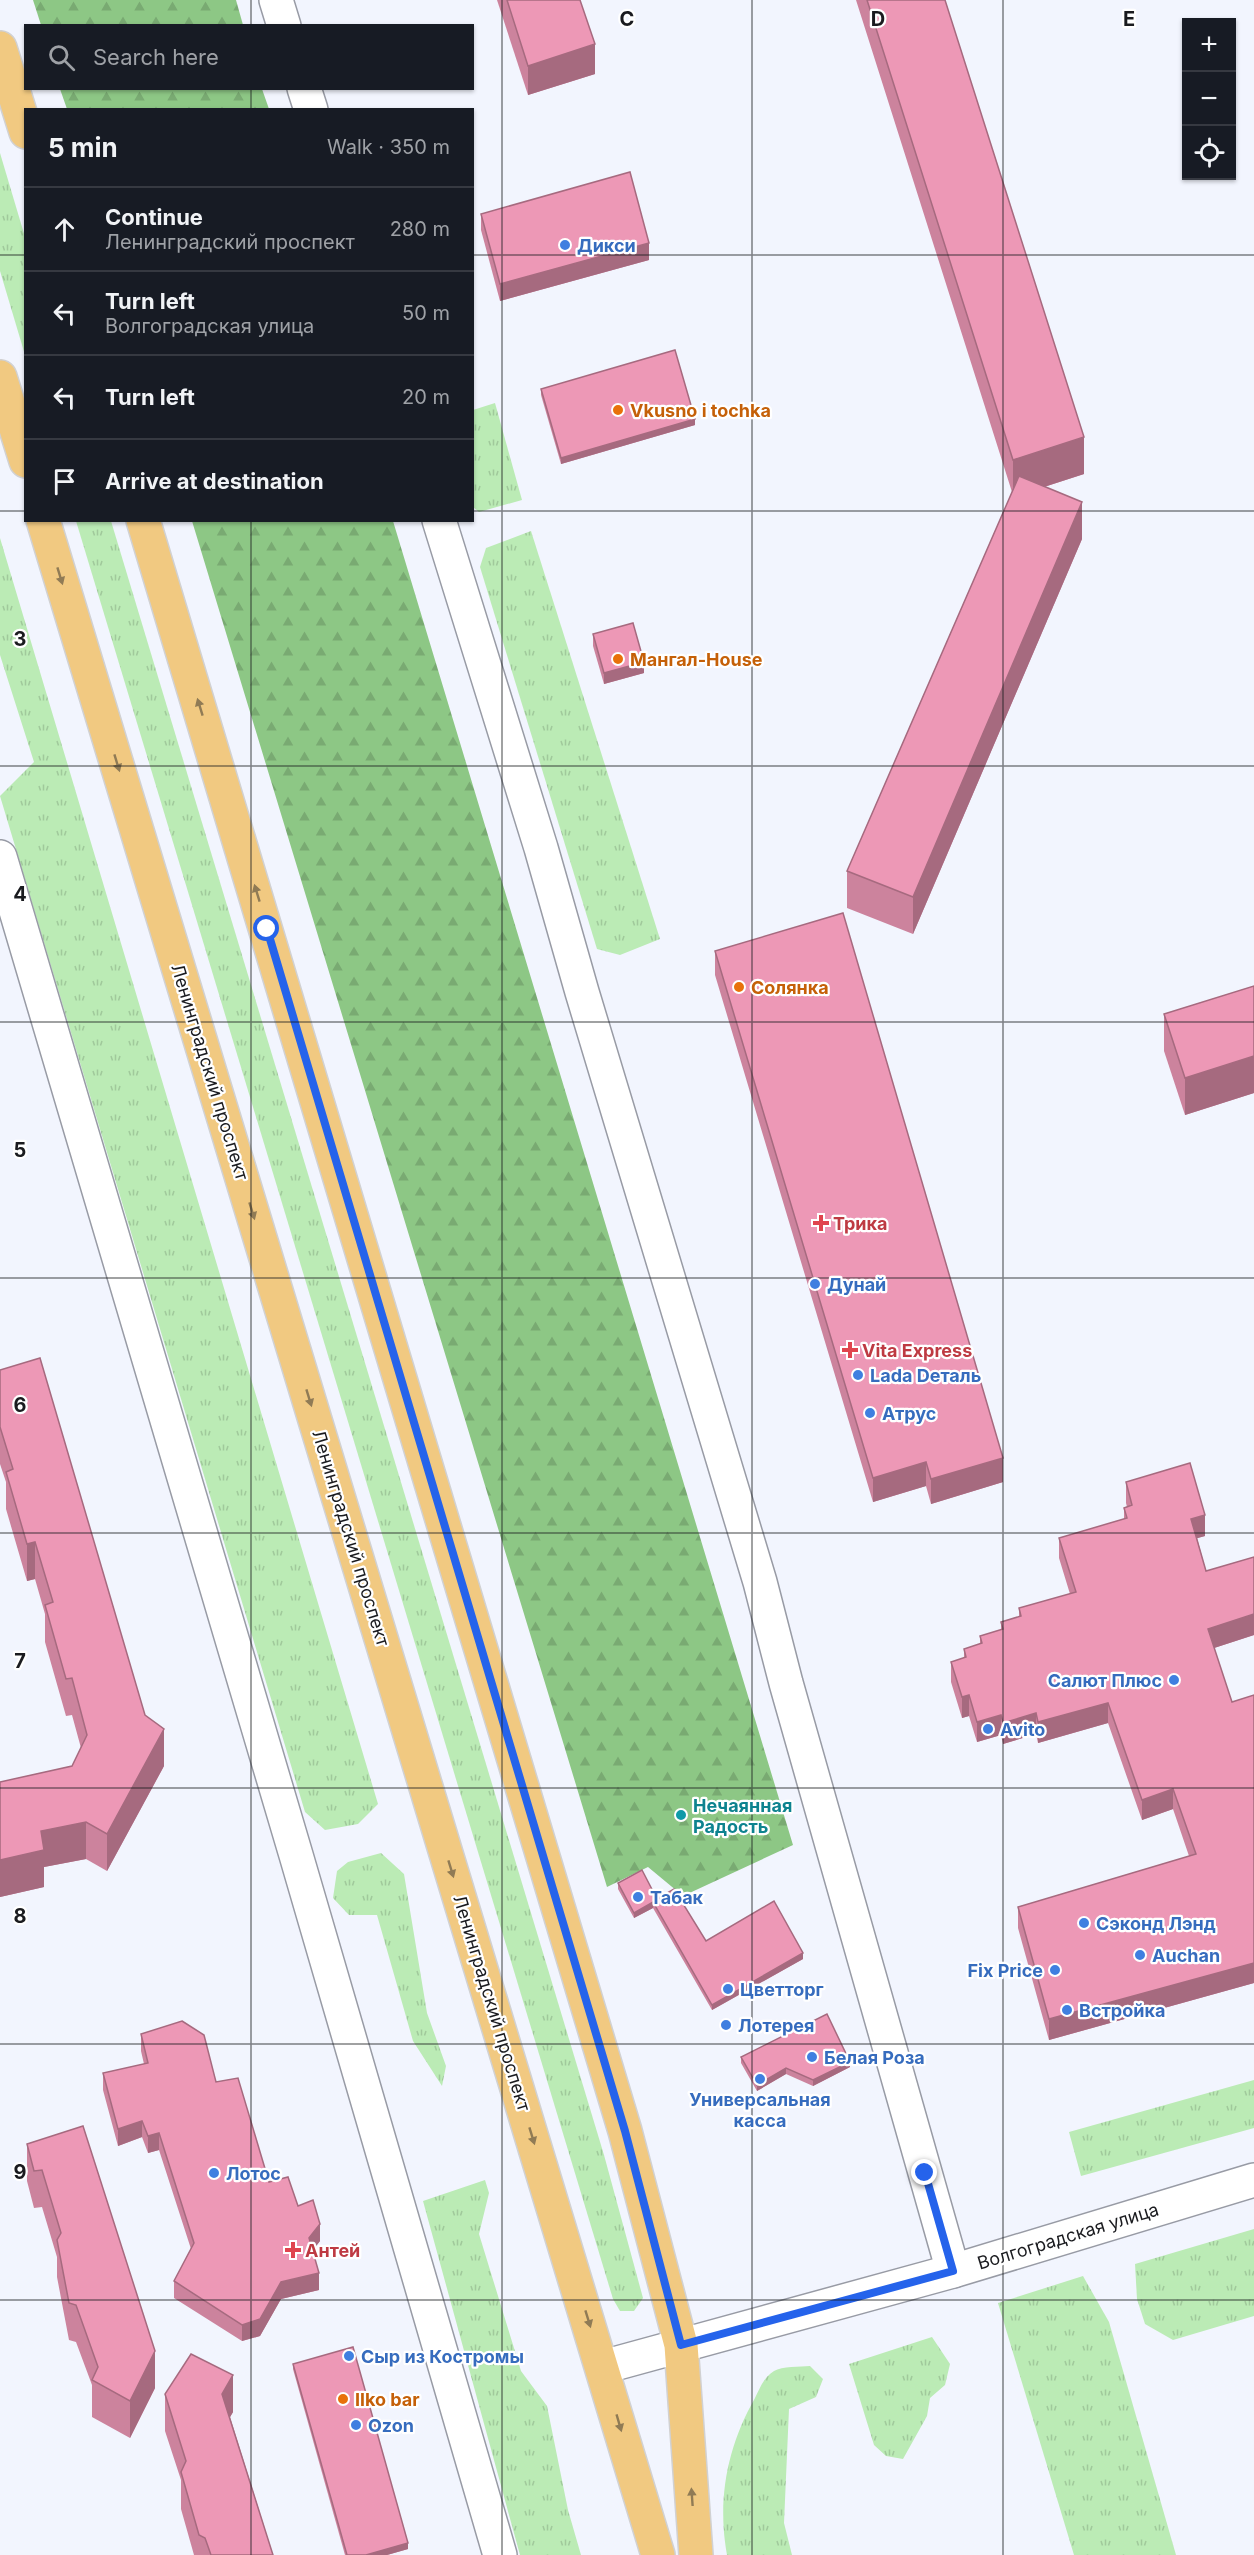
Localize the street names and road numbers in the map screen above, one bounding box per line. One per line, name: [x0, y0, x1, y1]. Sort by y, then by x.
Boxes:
street label: Ленинградский проспект: [167, 961, 253, 1183]
street label: Ленинградский проспект: [308, 1427, 394, 1649]
street label: Ленинградский проспект: [449, 1892, 535, 2114]
street label: Волгоградская улица: [975, 2198, 1161, 2274]

